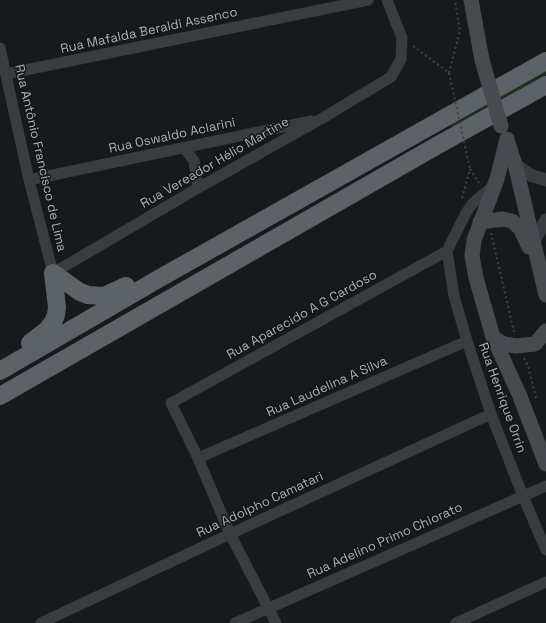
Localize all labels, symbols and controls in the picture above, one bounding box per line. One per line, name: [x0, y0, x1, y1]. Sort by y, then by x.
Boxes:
street label: Rua Mafalda Beraldi Assenco: [59, 5, 239, 57]
street label: Rua Antônio Francisco de Lima: [11, 63, 69, 253]
street label: Rua Vereador Hélio Martine: [138, 114, 292, 212]
street label: Rua Oswaldo Aclarini: [107, 115, 237, 157]
street label: Rua Aparecido A G Cardoso: [224, 267, 380, 363]
street label: Rua Henrique Orrin: [475, 341, 529, 455]
street label: Rua Laudelina A Silva: [264, 353, 390, 421]
street label: Rua Adolpho Camatari: [194, 469, 326, 541]
street label: Rua Adelino Primo Chiorato: [305, 500, 465, 582]

